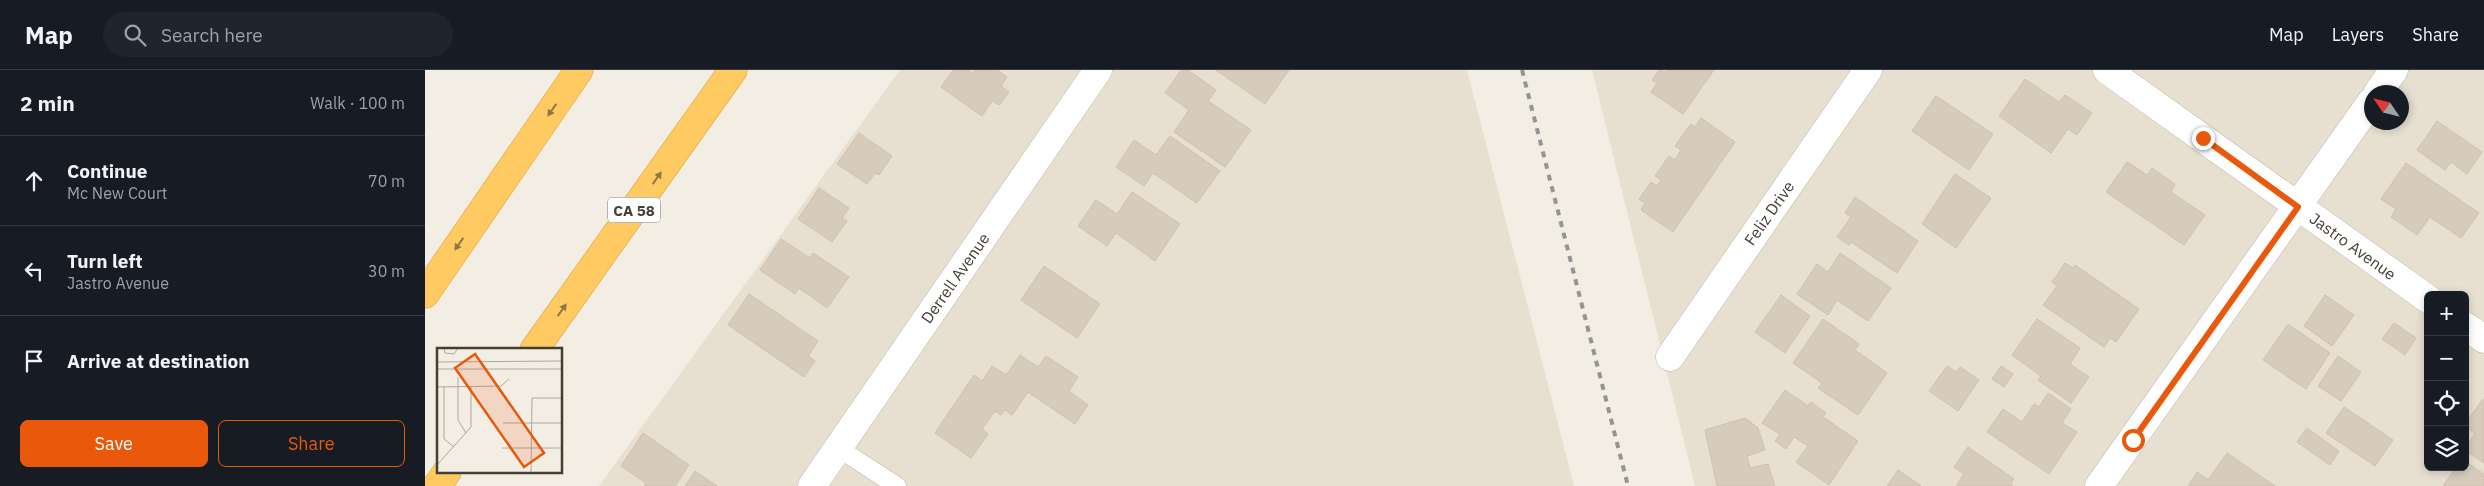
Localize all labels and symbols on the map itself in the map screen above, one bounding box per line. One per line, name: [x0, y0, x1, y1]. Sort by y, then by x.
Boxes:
north arrow: [2364, 85, 2409, 130]
one-way arrow: [547, 103, 556, 117]
route end: [2192, 127, 2215, 150]
one-way arrow: [651, 172, 662, 185]
street label: Feliz Drive: [1740, 177, 1799, 249]
road number: CA 58: [608, 198, 660, 222]
street label: Jastro Avenue: [2306, 208, 2400, 284]
street label: Derrell Avenue: [916, 229, 994, 327]
one-way arrow: [454, 237, 464, 251]
one-way arrow: [557, 303, 567, 317]
inset map: [437, 348, 563, 474]
route start: [2122, 429, 2145, 452]

